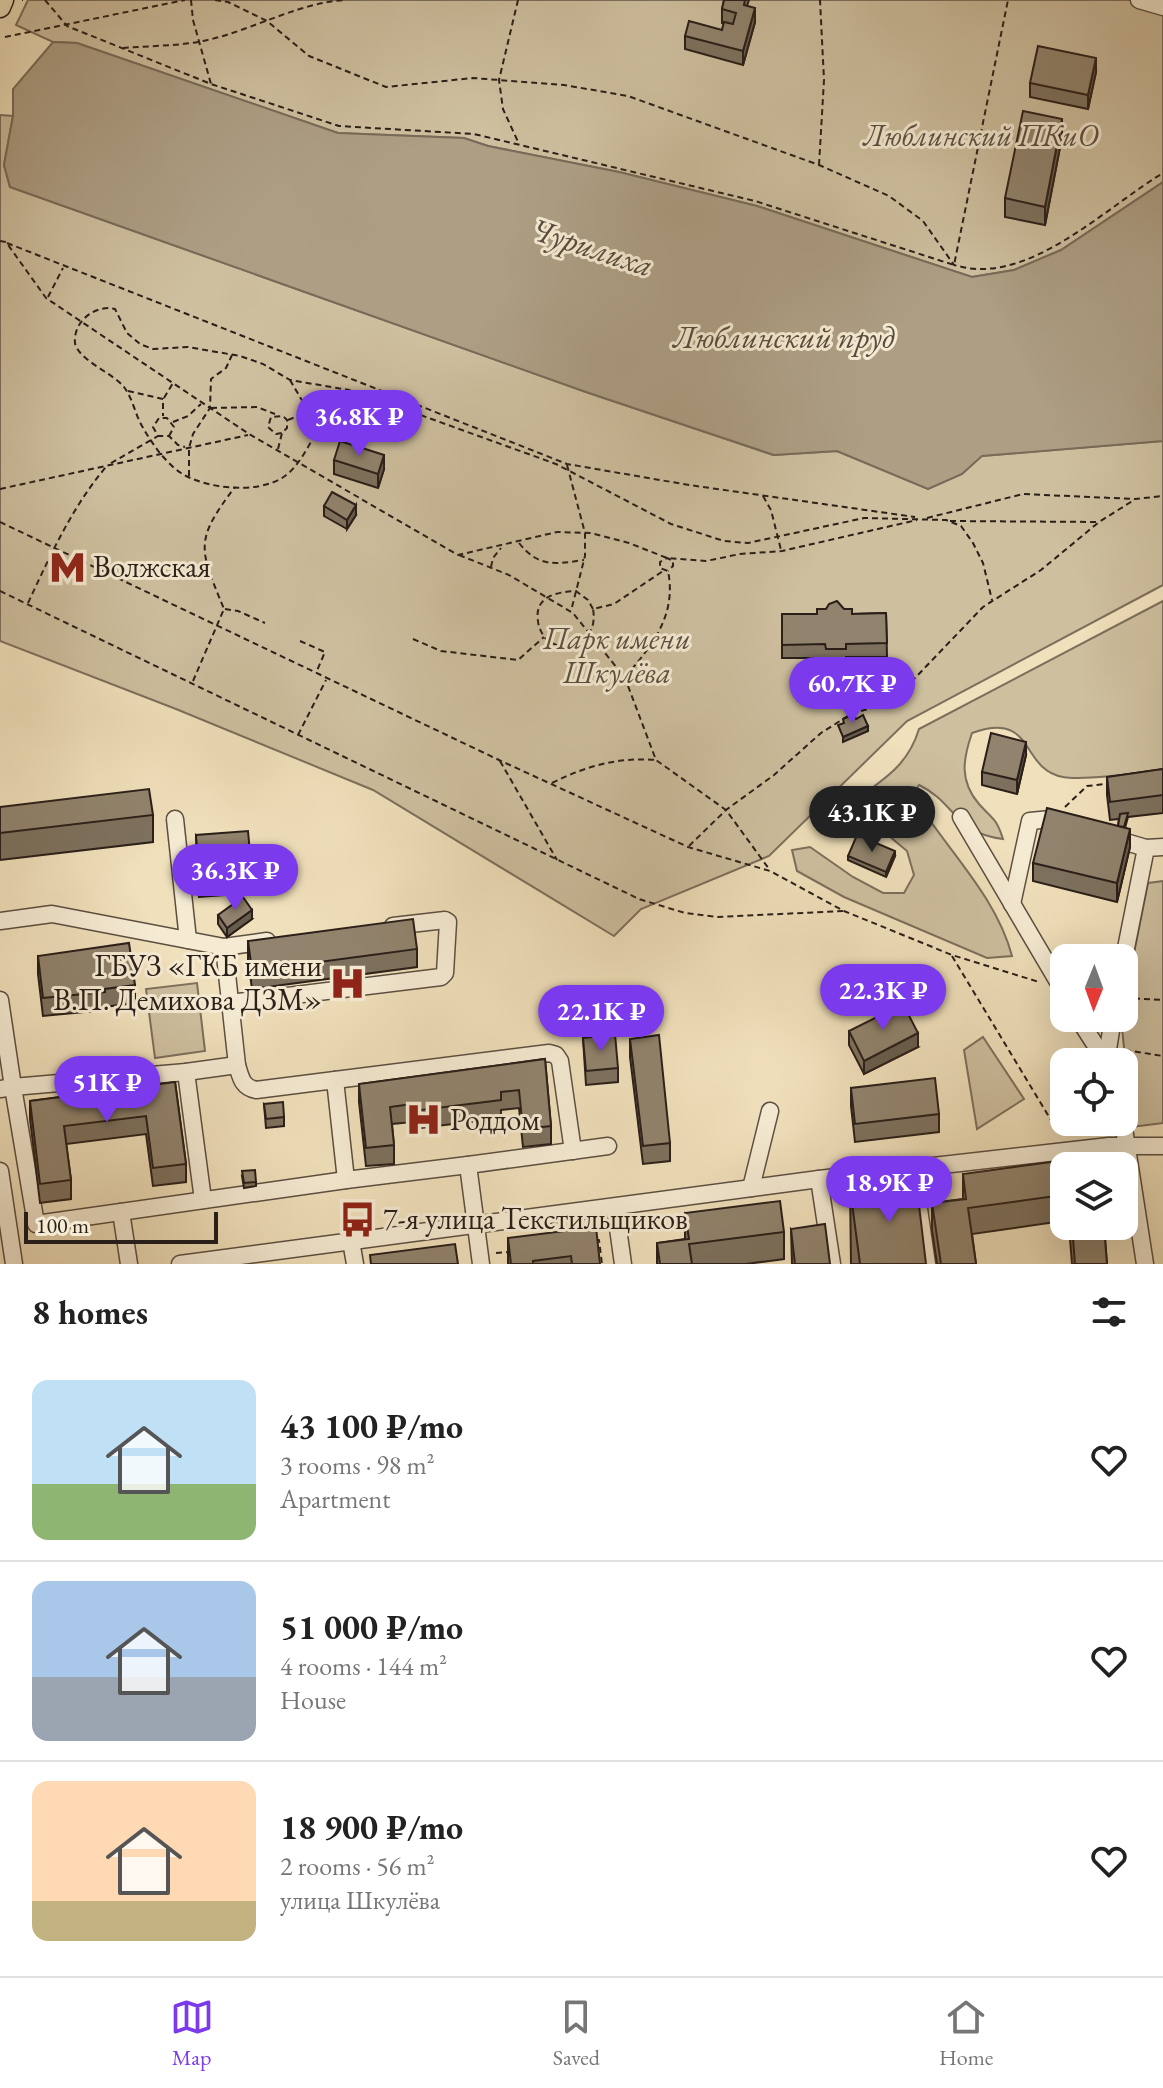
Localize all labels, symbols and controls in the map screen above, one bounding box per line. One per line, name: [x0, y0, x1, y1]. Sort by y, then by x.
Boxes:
park label: Люблинский ПКиО: [861, 116, 1099, 155]
water label: Чурилиха: [526, 208, 658, 286]
water label: Люблинский пруд: [671, 316, 895, 358]
pin: 36.8K ₽: [285, 390, 433, 458]
text: 36.8K ₽: [314, 399, 404, 433]
place label: Волжская: [93, 547, 211, 586]
metro station icon: Волжская: [48, 548, 86, 586]
park label: Парк имени Шкулёва: [542, 619, 691, 692]
pin: 60.7K ₽: [778, 657, 926, 725]
text: 60.7K ₽: [807, 666, 897, 700]
pin: 43.1K ₽: [798, 786, 946, 854]
text: 43.1K ₽: [827, 795, 917, 829]
pin: 36.3K ₽: [161, 844, 309, 912]
text: 36.3K ₽: [190, 853, 280, 887]
north arrow: [1050, 944, 1138, 1032]
map controls: [1050, 944, 1138, 1240]
place label: ГБУЗ «ГКБ имени В.П. Демихова ДЗМ»: [53, 946, 322, 1019]
hospital icon: ГБУЗ «ГКБ имени В.П. Демихова ДЗМ»: [329, 964, 367, 1002]
pin: 22.3K ₽: [809, 964, 957, 1032]
text: 22.3K ₽: [838, 973, 928, 1007]
pin: 22.1K ₽: [527, 985, 675, 1053]
text: 22.1K ₽: [556, 994, 646, 1028]
button: locate: [1050, 1048, 1138, 1136]
pin: 51K ₽: [51, 1056, 163, 1124]
text: 51K ₽: [72, 1065, 142, 1099]
place label: Роддом: [450, 1100, 540, 1139]
hospital icon: Роддом: [405, 1101, 443, 1139]
button: layers: [1050, 1152, 1138, 1240]
pin: 18.9K ₽: [815, 1156, 963, 1224]
text: 18.9K ₽: [844, 1165, 934, 1199]
place label: 7-я улица Текстильщиков: [383, 1199, 688, 1238]
bus stop icon: 7-я улица Текстильщиков: [338, 1200, 376, 1238]
scale bar: [24, 1208, 218, 1244]
text: 100 m: [36, 1211, 89, 1240]
text: 8 homes: [32, 1290, 148, 1334]
icon: filters: [1087, 1290, 1131, 1334]
text: 43 100 ₽/mo: [280, 1404, 463, 1448]
icon: home: [96, 1412, 192, 1508]
icon: heart: [1087, 1438, 1131, 1482]
text: 3 rooms · 98 m²: [280, 1448, 435, 1482]
text: Apartment: [280, 1482, 390, 1516]
text: 51 000 ₽/mo: [280, 1605, 463, 1649]
icon: home: [96, 1613, 192, 1709]
icon: heart: [1087, 1639, 1131, 1683]
text: 4 rooms · 144 m²: [280, 1649, 447, 1683]
text: House: [280, 1683, 346, 1717]
text: 18 900 ₽/mo: [280, 1805, 463, 1849]
icon: home: [96, 1813, 192, 1909]
icon: heart: [1087, 1839, 1131, 1883]
text: 2 rooms · 56 m²: [280, 1849, 435, 1883]
text: улица Шкулёва: [280, 1883, 440, 1917]
tab: Map: [170, 1995, 214, 2072]
tab: Saved: [553, 1995, 600, 2072]
tab: Home: [939, 1995, 993, 2072]

